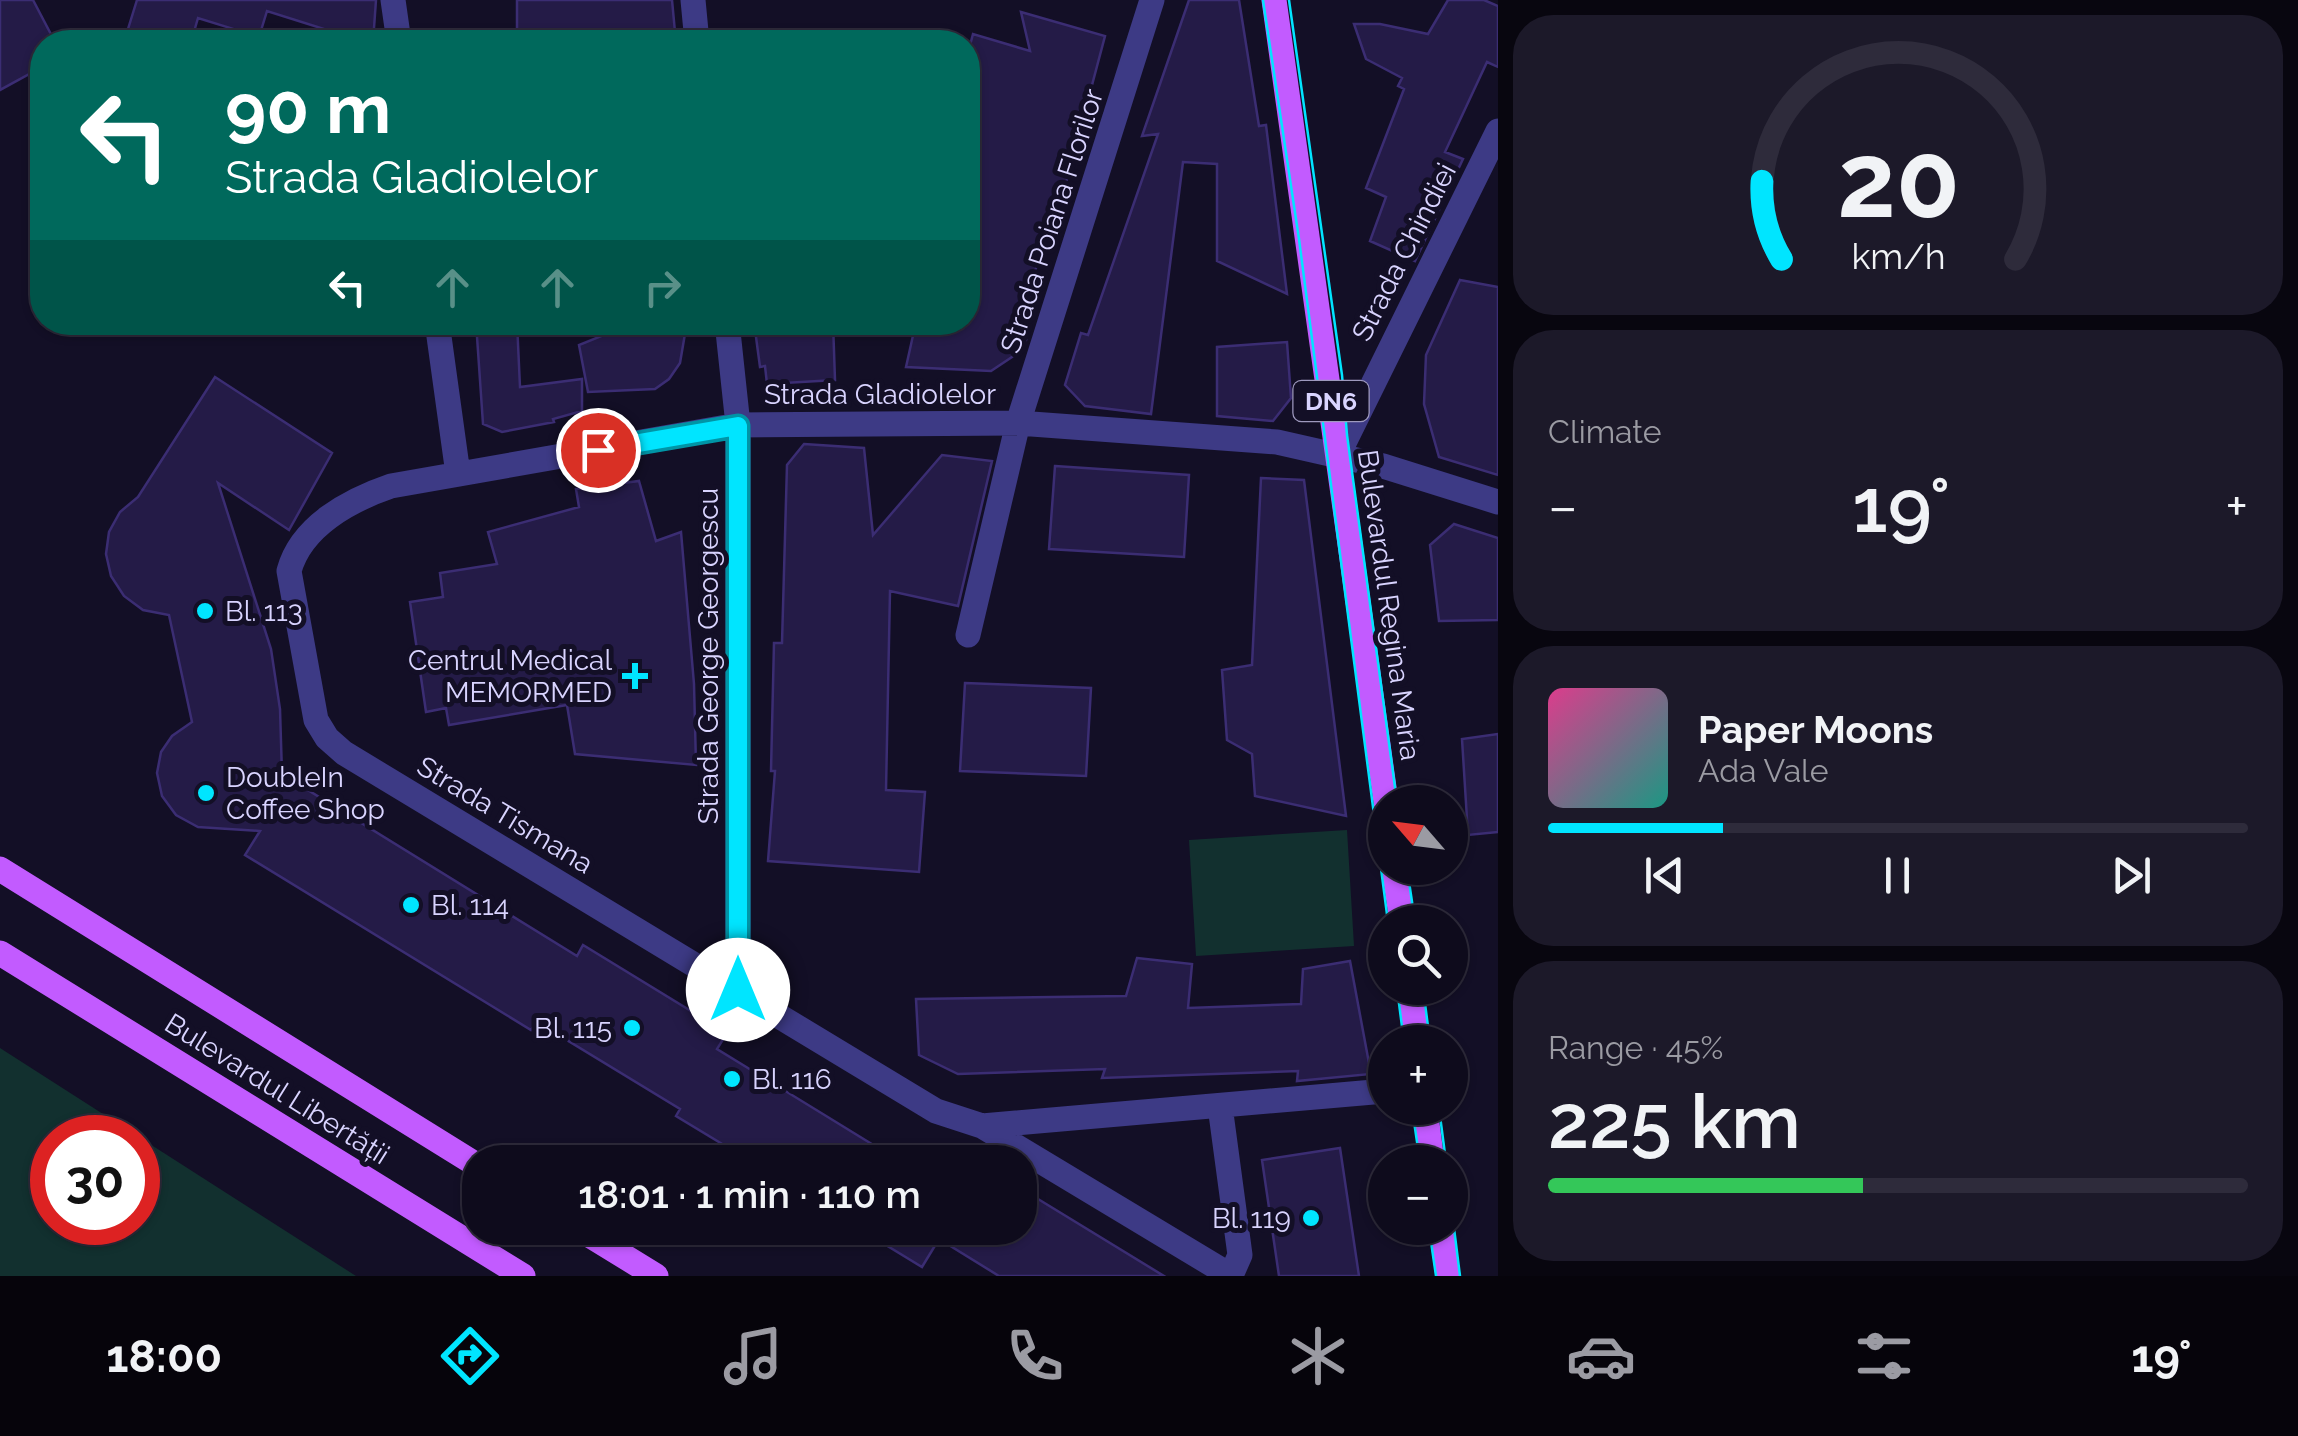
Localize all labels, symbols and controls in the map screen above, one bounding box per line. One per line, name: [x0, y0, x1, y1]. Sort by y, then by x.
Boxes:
text: 90 m: [225, 67, 391, 149]
icon: left: [60, 70, 190, 200]
street label: Strada Poiana Florilor: [994, 85, 1110, 357]
text: 20: [1837, 119, 1959, 241]
text: Strada Gladiolelor: [225, 151, 598, 204]
street label: Strada Chindiei: [1345, 158, 1463, 346]
text: km/h: [1851, 235, 1945, 277]
icon: left: [320, 260, 375, 315]
icon: ahead: [425, 260, 480, 315]
icon: ahead: [530, 260, 585, 315]
icon: right: [635, 260, 690, 315]
street label: Strada Gladiolelor: [764, 378, 996, 411]
road number: DN6: [1294, 381, 1368, 421]
pin: [556, 408, 641, 493]
text: Climate: [1548, 413, 1662, 450]
icon: arrive: [571, 423, 626, 478]
street label: Bulevardul Regina Maria: [1351, 448, 1427, 762]
text: 19°: [1852, 461, 1950, 550]
text: −: [1548, 474, 1578, 539]
text: +: [2225, 474, 2248, 539]
street label: Strada George Georgescu: [692, 488, 725, 824]
place label: Bl. 113: [225, 595, 303, 628]
marker: Bl. 113: [194, 600, 216, 622]
place label: Centrul Medical MEMORMED: [408, 644, 612, 709]
marker: Centrul Medical MEMORMED: [622, 663, 648, 689]
text: Paper Moons: [1698, 707, 1933, 752]
street label: Strada Tismana: [411, 749, 599, 881]
text: Ada Vale: [1698, 752, 1829, 789]
place label: DoubleIn Coffee Shop: [226, 761, 385, 826]
marker: DoubleIn Coffee Shop: [195, 782, 217, 804]
north arrow: [1368, 785, 1468, 885]
map controls: [1368, 785, 1468, 1245]
icon: previous: [1637, 848, 1692, 903]
icon: pause: [1870, 848, 1925, 903]
icon: next: [2104, 848, 2159, 903]
place label: Bl. 114: [431, 889, 509, 922]
marker: Bl. 114: [400, 894, 422, 916]
button: search: [1368, 905, 1468, 1005]
position arrow: [686, 938, 790, 1042]
street label: Bulevardul Libertății: [159, 1007, 395, 1171]
place label: Bl. 115: [534, 1012, 612, 1045]
marker: Bl. 115: [621, 1017, 643, 1039]
button: +: [1368, 1025, 1468, 1125]
text: Range · 45%: [1548, 1029, 1723, 1066]
place label: Bl. 116: [752, 1063, 832, 1096]
marker: Bl. 116: [721, 1068, 743, 1090]
text: 225 km: [1548, 1077, 1801, 1166]
speed limit sign: 30: [30, 1115, 160, 1245]
button: −: [1368, 1145, 1468, 1245]
text: 18:01 · 1 min · 110 m: [578, 1172, 921, 1217]
place label: Bl. 119: [1212, 1202, 1291, 1235]
marker: Bl. 119: [1300, 1207, 1322, 1229]
icon: directions: [435, 1321, 505, 1391]
icon: music: [718, 1321, 788, 1391]
icon: phone: [1000, 1321, 1070, 1391]
icon: climate: [1283, 1321, 1353, 1391]
icon: car: [1566, 1321, 1636, 1391]
icon: filters: [1849, 1321, 1919, 1391]
text: 18:00: [106, 1330, 222, 1383]
text: 19°: [2131, 1330, 2192, 1383]

